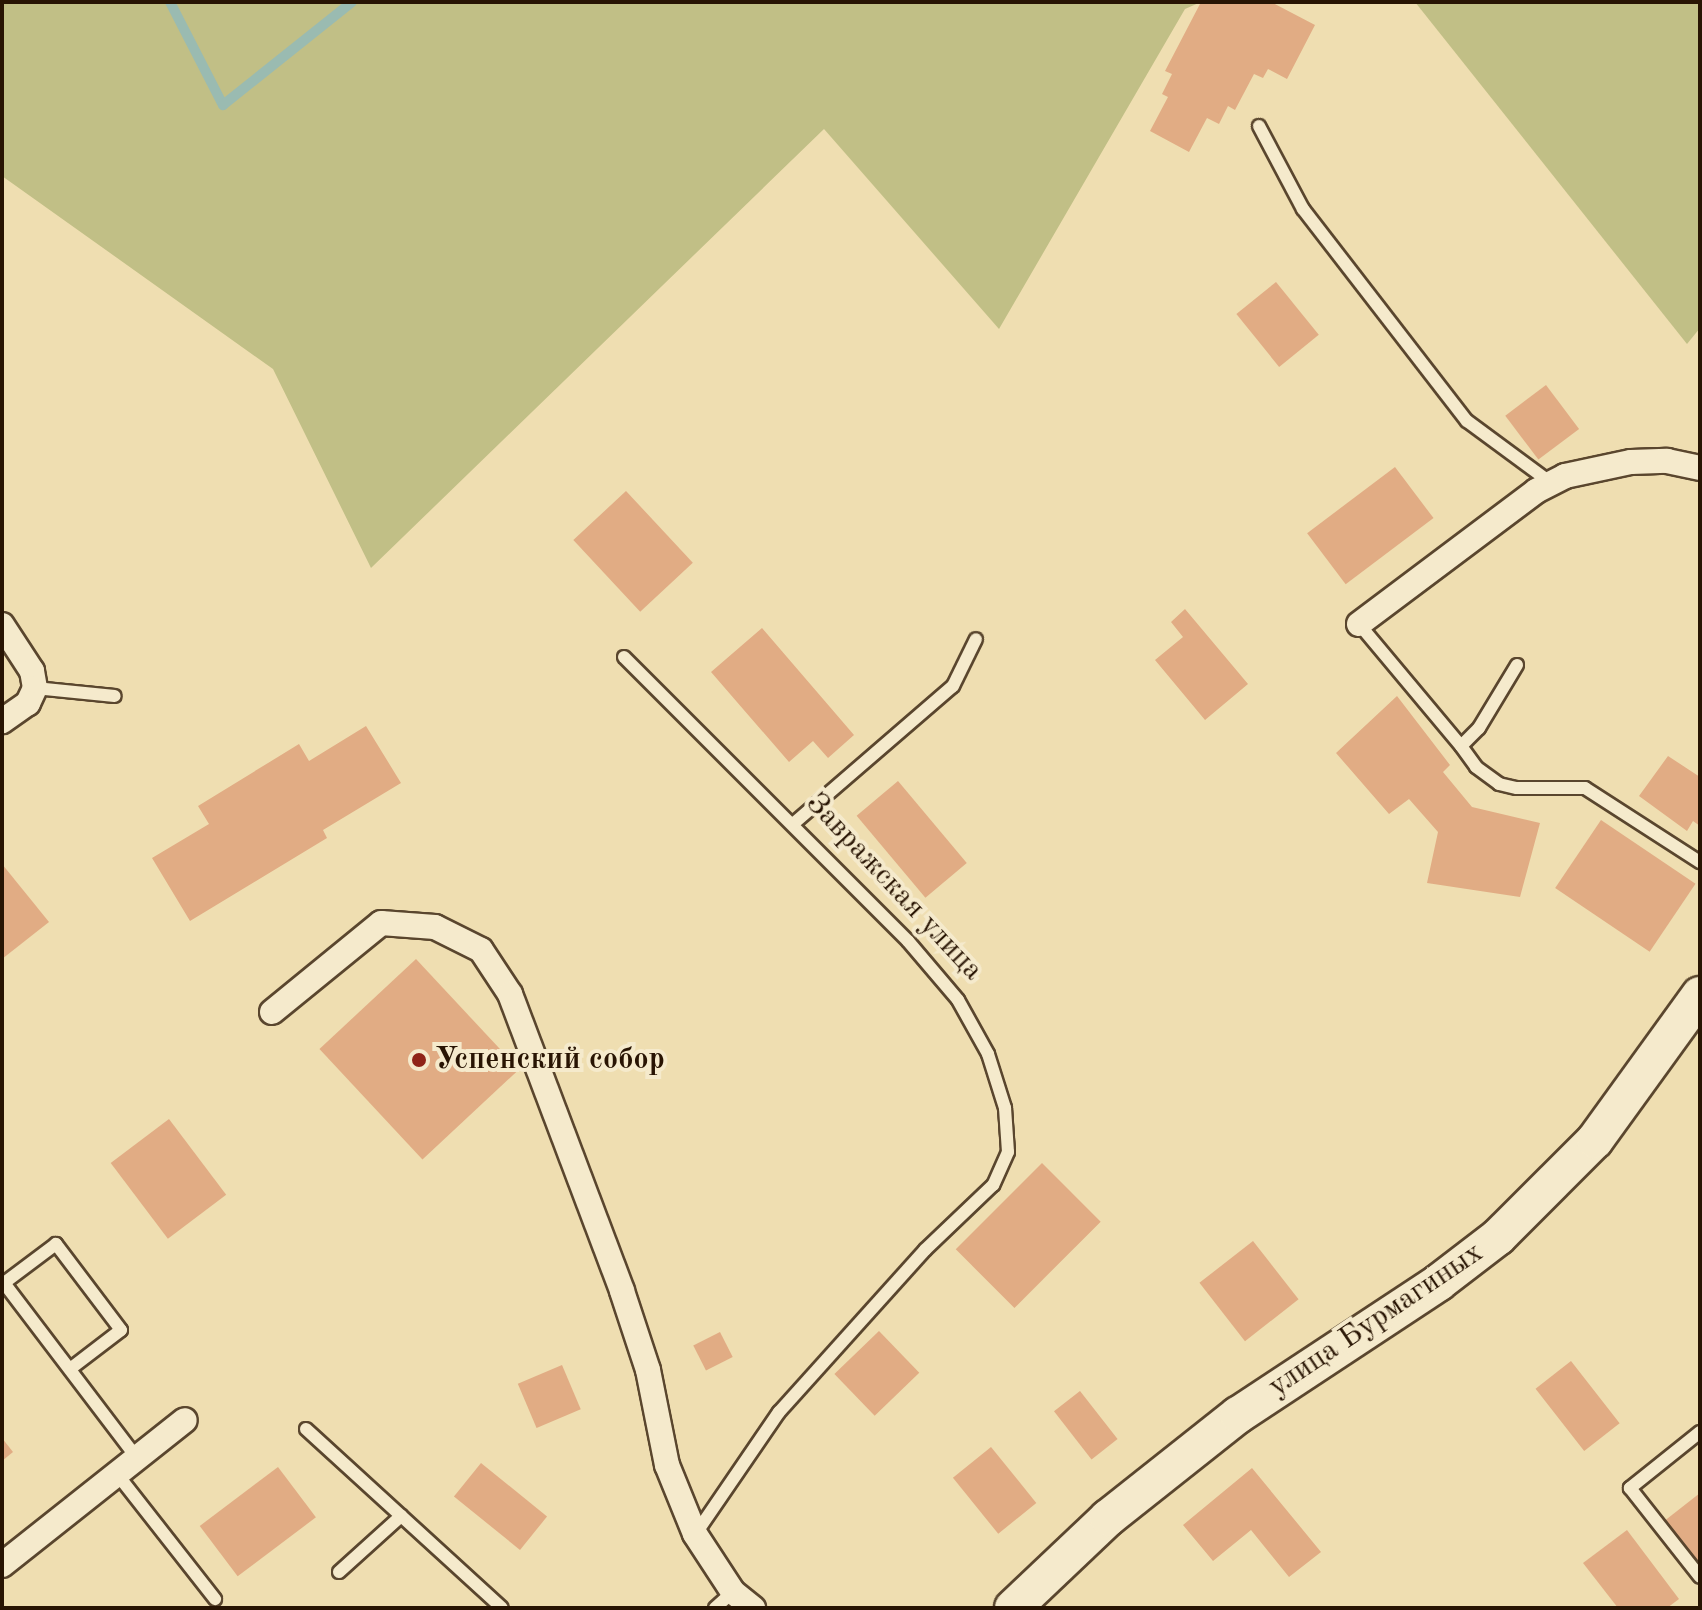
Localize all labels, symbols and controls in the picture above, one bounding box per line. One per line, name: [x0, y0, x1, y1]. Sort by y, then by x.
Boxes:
street label: Завражская улица: [798, 786, 990, 988]
place label: Успенский собор: [435, 1042, 665, 1078]
marker: Успенский собор: [410, 1051, 428, 1069]
street label: улица Бурмагиных: [1262, 1235, 1490, 1405]

